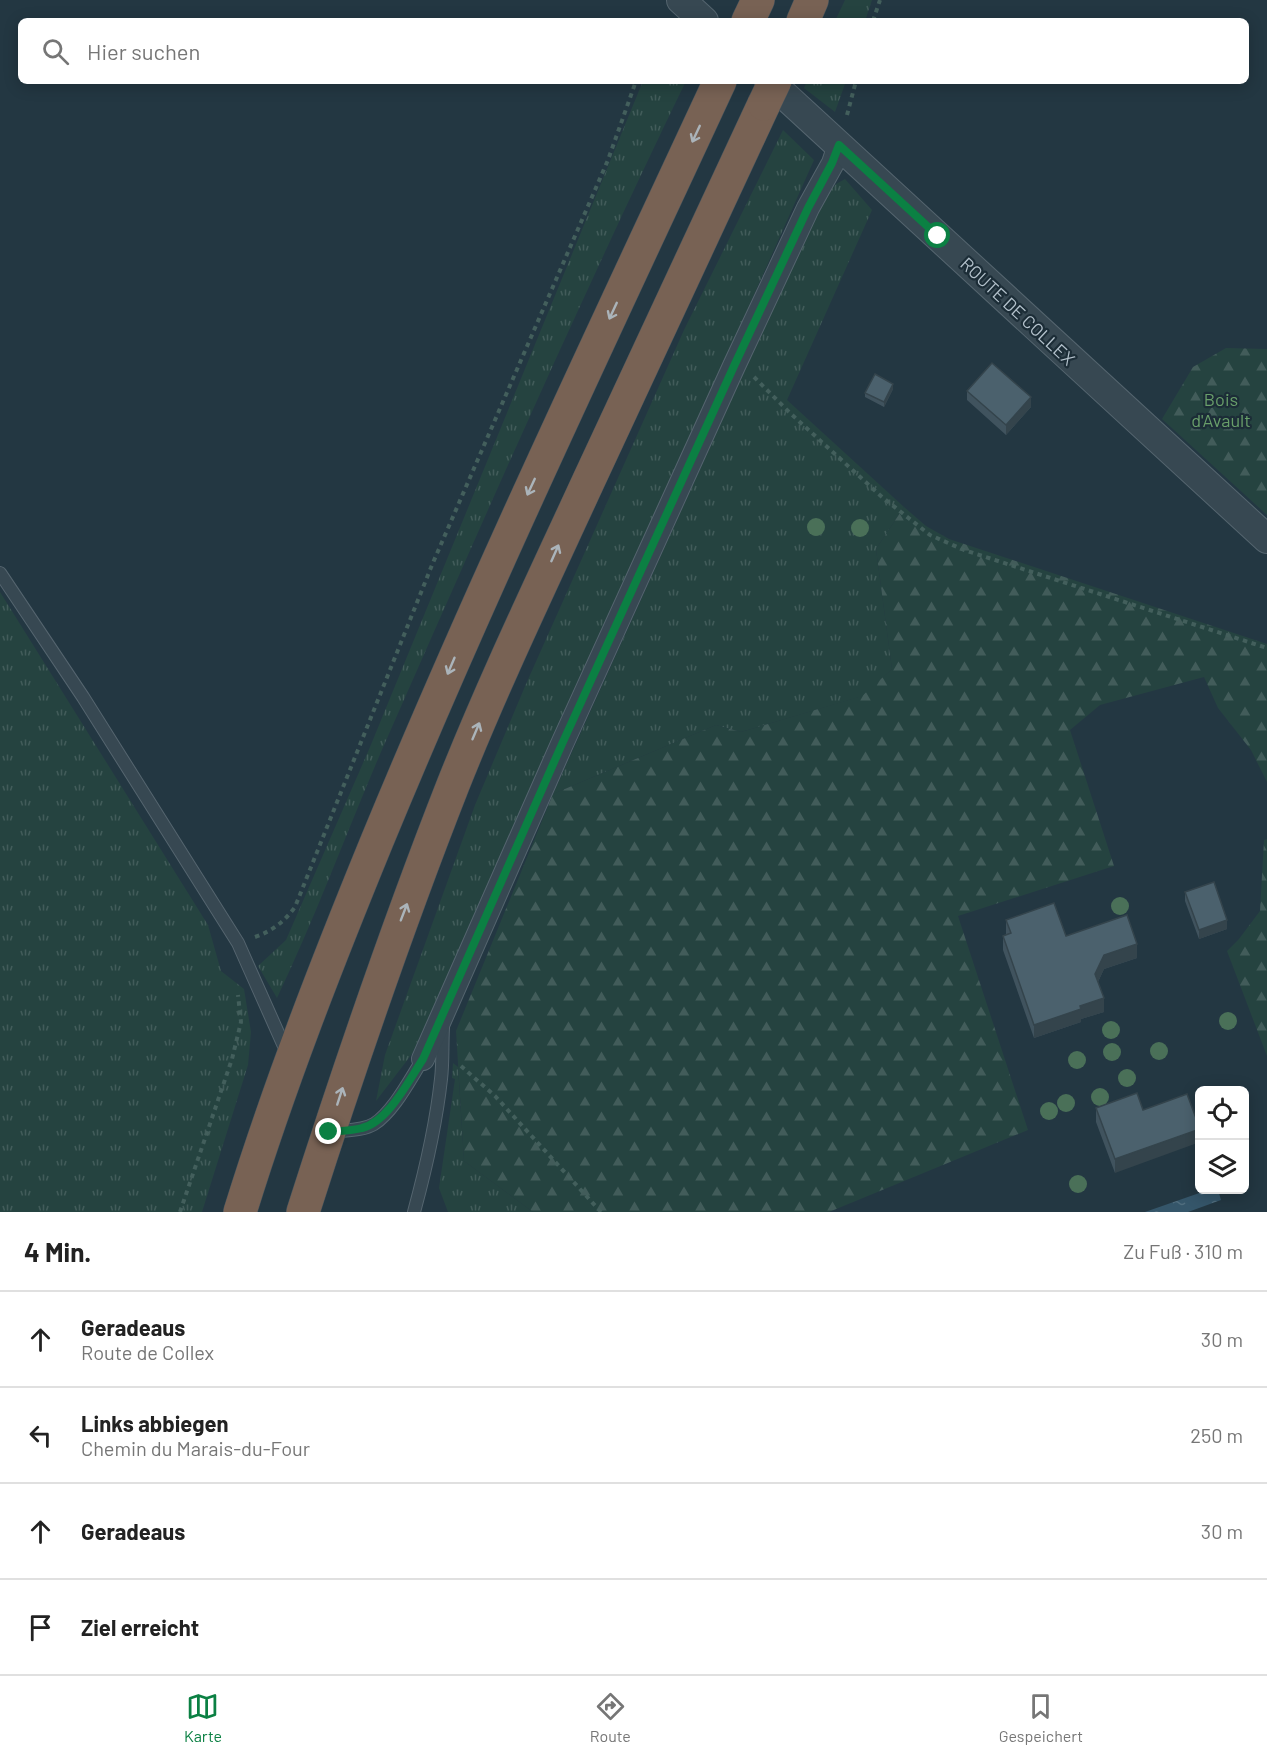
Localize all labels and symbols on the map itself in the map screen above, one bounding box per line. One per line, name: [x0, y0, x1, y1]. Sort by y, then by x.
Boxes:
one-way arrow: [689, 125, 700, 143]
route start: [924, 222, 950, 248]
street label: ROUTE DE COLLEX: [956, 252, 1080, 370]
one-way arrow: [607, 301, 618, 319]
park label: Bois d'Avault: [1191, 388, 1251, 431]
one-way arrow: [524, 478, 536, 496]
one-way arrow: [550, 544, 562, 562]
one-way arrow: [445, 656, 457, 674]
one-way arrow: [472, 722, 483, 740]
one-way arrow: [400, 903, 411, 922]
one-way arrow: [336, 1087, 347, 1106]
route end: [315, 1118, 341, 1144]

